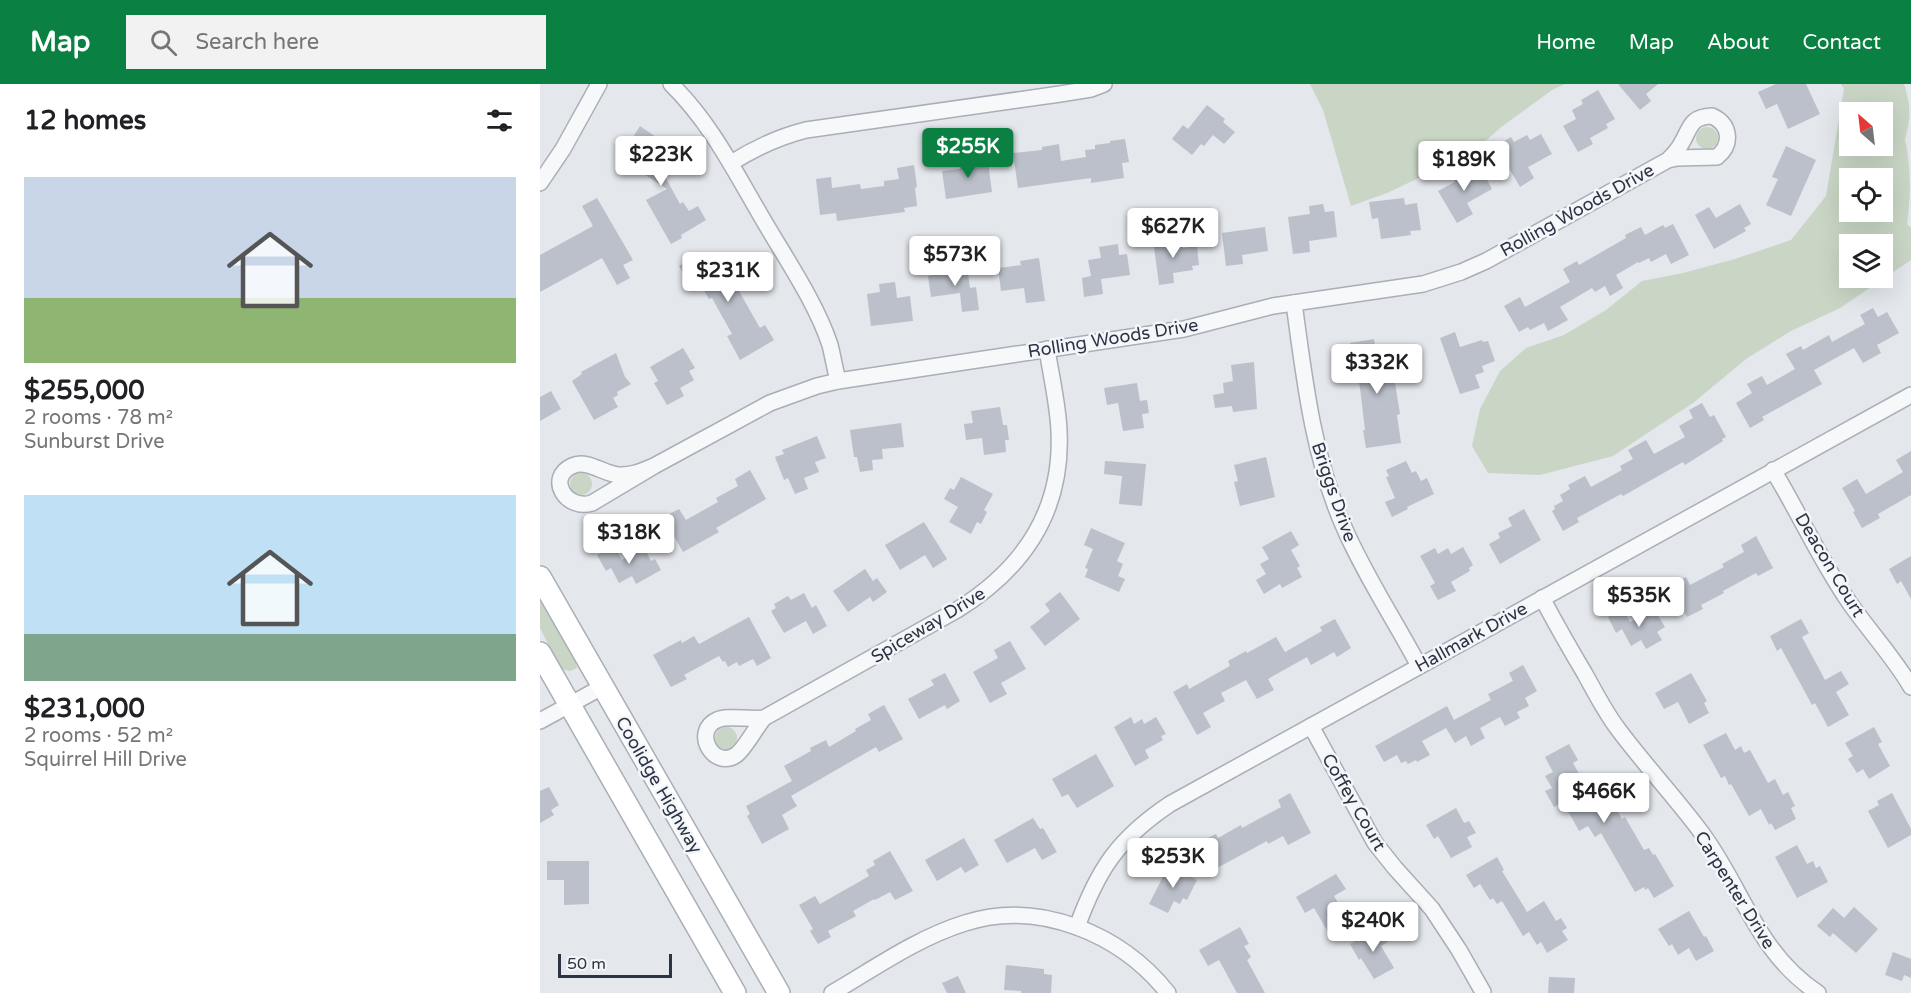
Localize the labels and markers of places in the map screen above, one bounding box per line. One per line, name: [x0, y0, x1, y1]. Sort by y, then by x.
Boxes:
pin: $255K: [926, 128, 1010, 179]
pin: $223K: [619, 136, 703, 187]
pin: $189K: [1422, 141, 1506, 192]
pin: $627K: [1131, 208, 1215, 259]
pin: $573K: [913, 236, 997, 287]
pin: $231K: [686, 252, 770, 303]
pin: $332K: [1335, 344, 1419, 395]
pin: $318K: [587, 514, 671, 565]
pin: $535K: [1597, 577, 1681, 628]
pin: $466K: [1562, 773, 1646, 824]
pin: $253K: [1131, 838, 1215, 889]
pin: $240K: [1331, 902, 1415, 953]

